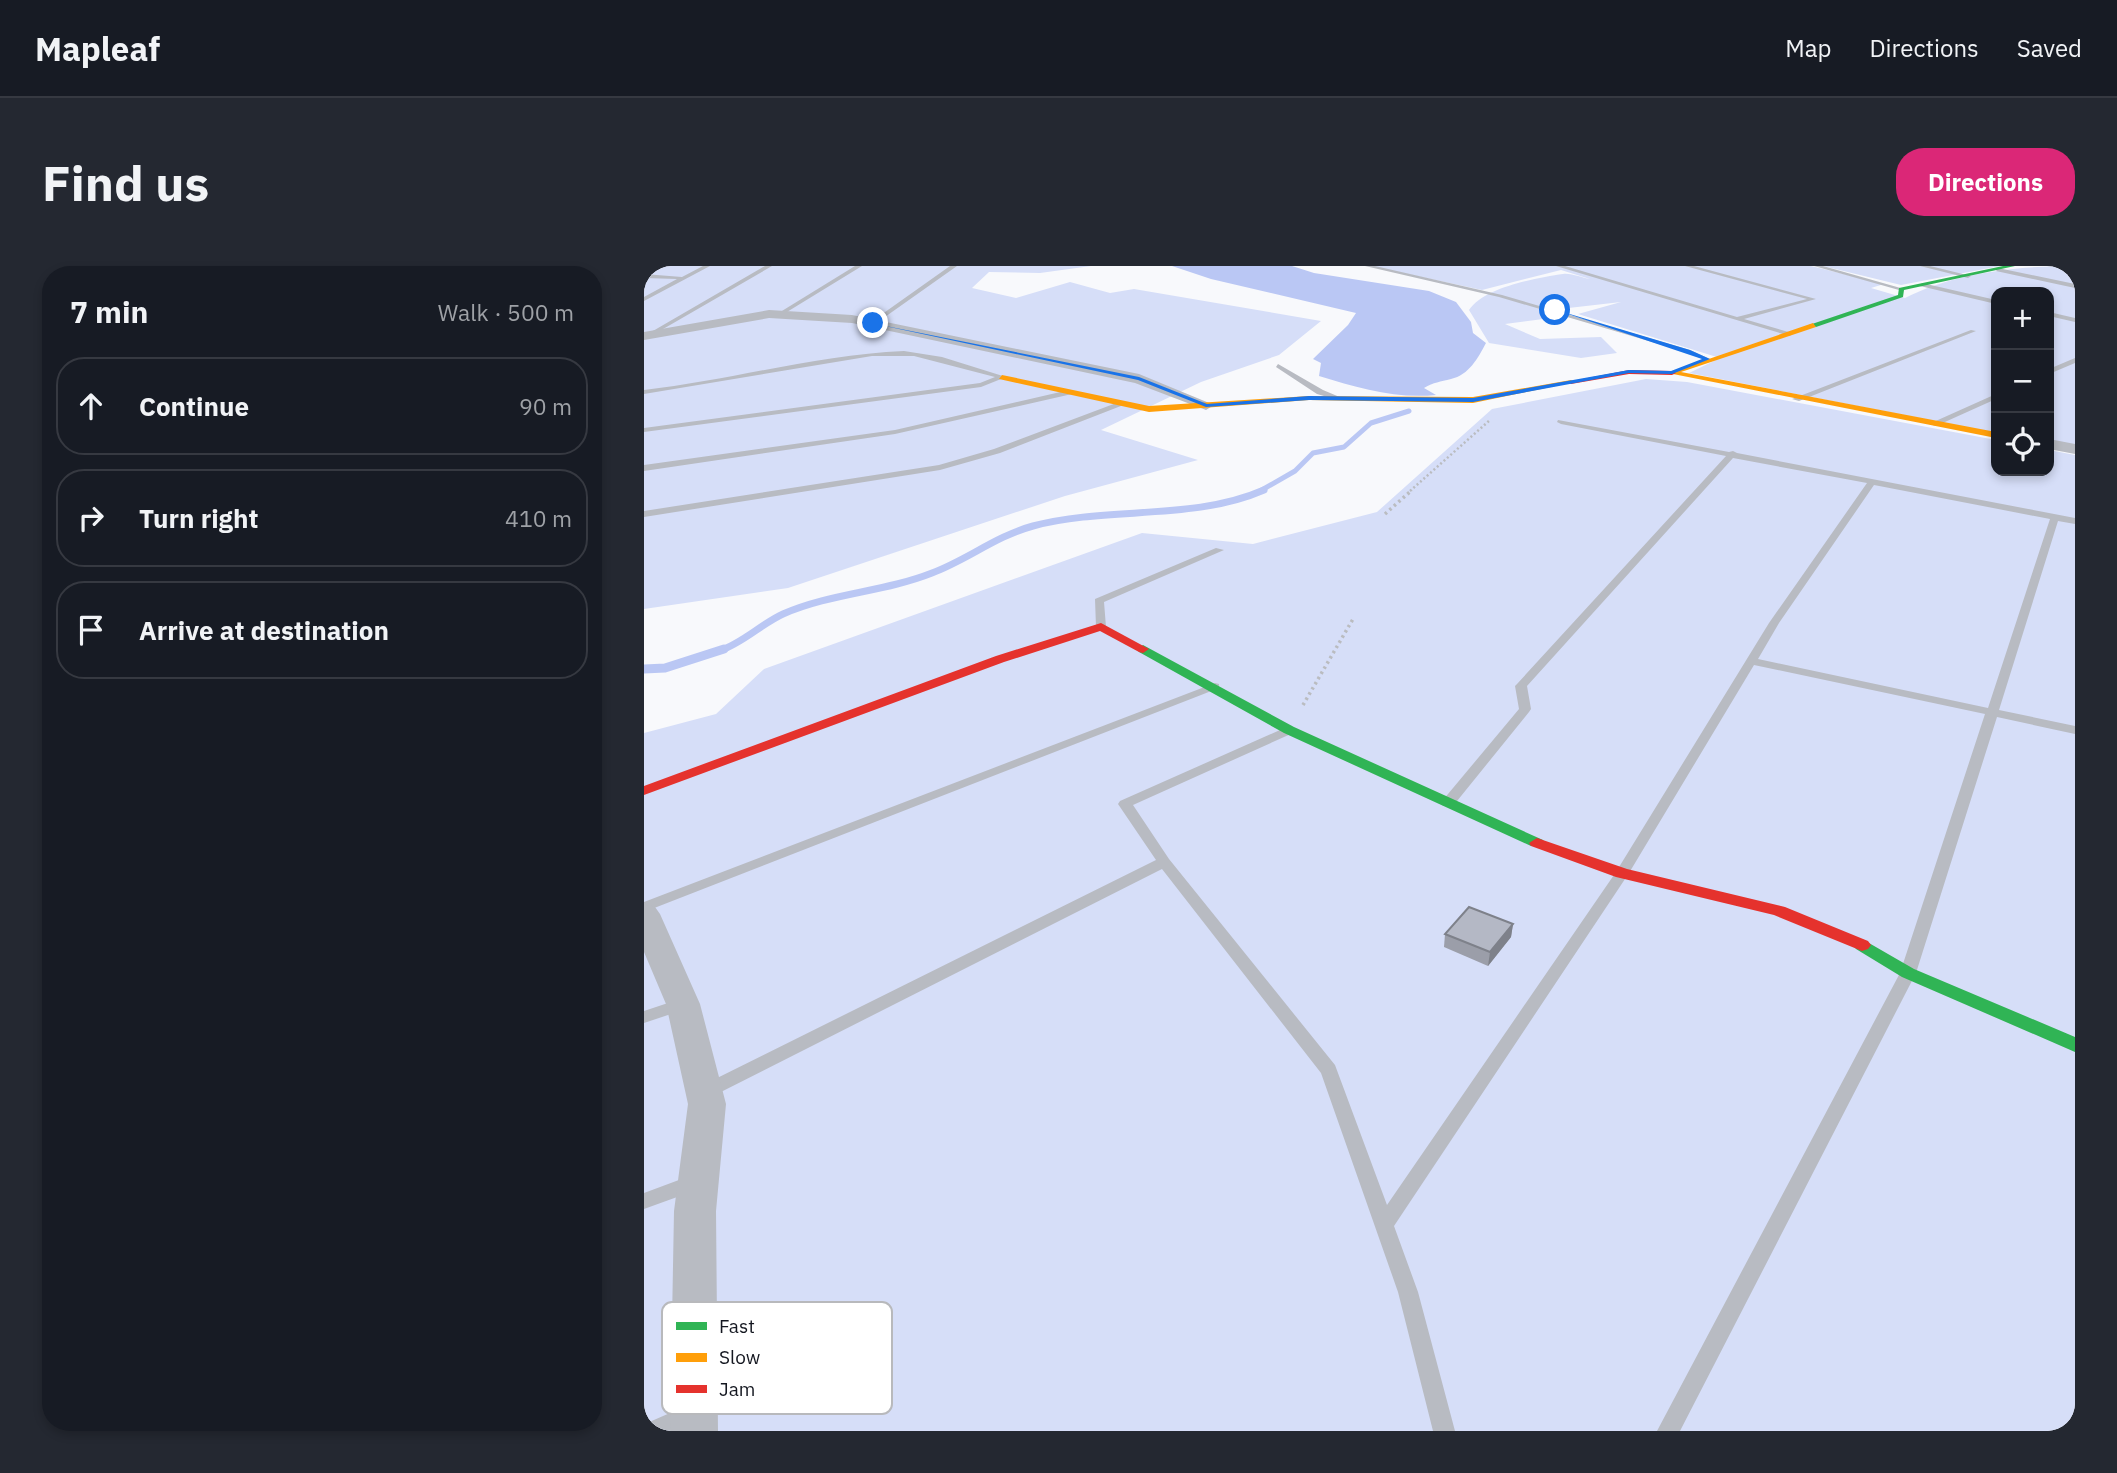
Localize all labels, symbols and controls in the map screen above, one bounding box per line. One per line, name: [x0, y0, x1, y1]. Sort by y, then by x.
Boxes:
text: Mapleaf: [35, 27, 160, 70]
text: Map: [1785, 32, 1831, 64]
text: Directions: [1869, 32, 1979, 64]
text: Saved: [2017, 32, 2082, 64]
button: Directions: [1896, 148, 2075, 216]
text: Find us: [42, 151, 209, 214]
map controls: [1991, 287, 2054, 476]
button: +: [1991, 287, 2054, 350]
text: 7 min: [70, 292, 148, 331]
route start: [1539, 294, 1570, 325]
text: Walk · 500 m: [438, 297, 574, 327]
route end: [857, 307, 888, 338]
button: −: [1991, 350, 2054, 413]
icon: ahead: [72, 387, 110, 425]
text: Continue: [139, 389, 249, 423]
text: 90 m: [519, 391, 572, 421]
button: locate: [1991, 413, 2054, 476]
icon: right: [72, 499, 110, 537]
text: Turn right: [139, 501, 258, 535]
text: 410 m: [505, 503, 572, 533]
icon: arrive: [72, 611, 110, 649]
text: Arrive at destination: [139, 613, 389, 647]
legend: [662, 1302, 892, 1414]
text: Fast: [719, 1314, 755, 1338]
text: Slow: [719, 1345, 760, 1369]
text: Jam: [719, 1377, 755, 1401]

